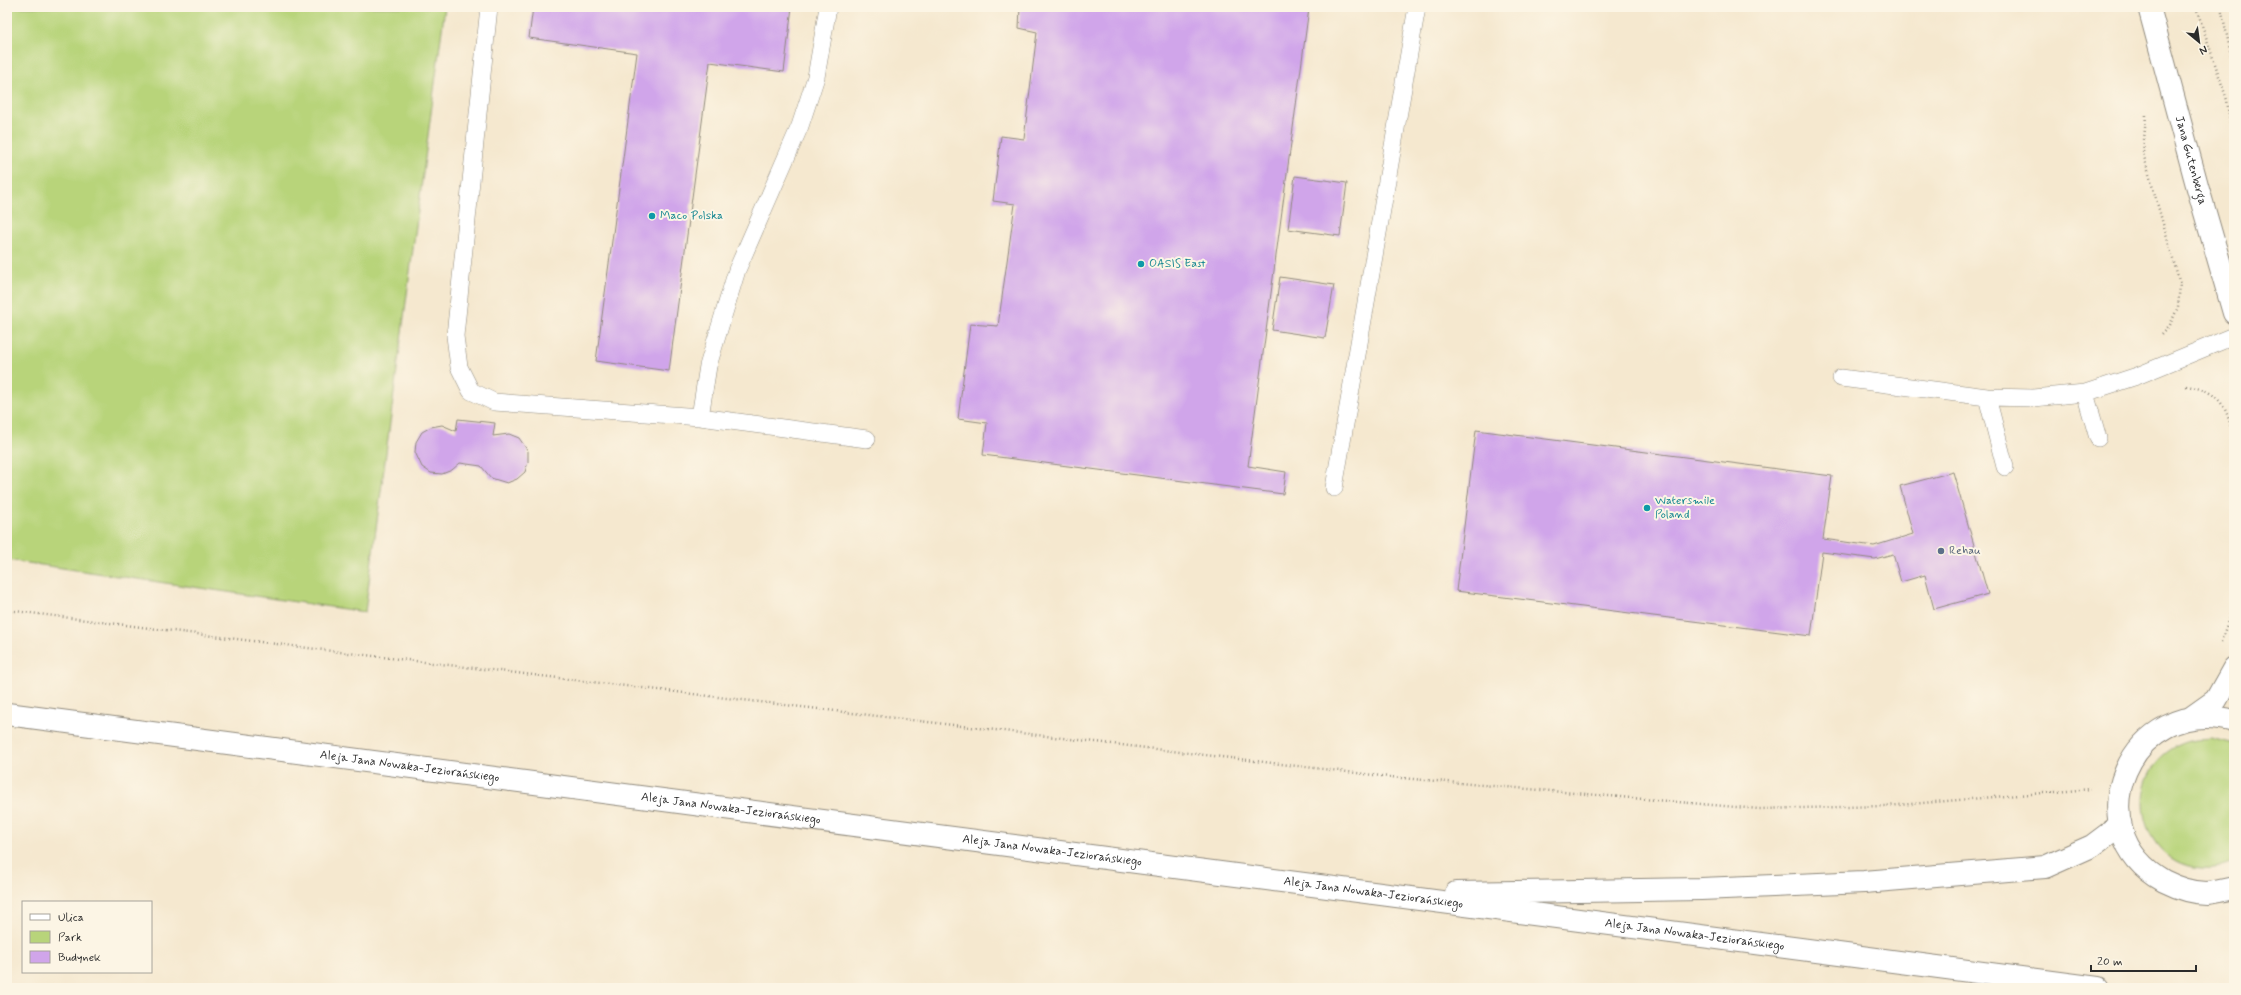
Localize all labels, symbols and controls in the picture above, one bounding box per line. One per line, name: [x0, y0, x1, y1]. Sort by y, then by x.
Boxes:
north arrow: [2179, 22, 2219, 62]
text: N: [2197, 42, 2210, 58]
street label: Jana Gutenberga: [2171, 114, 2210, 207]
place label: Maco Polska: [660, 208, 723, 224]
marker: Maco Polska: [647, 211, 657, 221]
place label: OASIS East: [1149, 256, 1206, 272]
marker: OASIS East: [1136, 259, 1146, 269]
place label: Watersmile Poland: [1655, 493, 1715, 523]
marker: Watersmile Poland: [1642, 503, 1652, 513]
place label: Rehau: [1949, 543, 1981, 559]
marker: Rehau: [1936, 546, 1946, 556]
street label: Aleja Jana Nowaka-Jeziorańskiego: [319, 747, 501, 786]
street label: Aleja Jana Nowaka-Jeziorańskiego: [640, 789, 822, 829]
street label: Aleja Jana Nowaka-Jeziorańskiego: [961, 831, 1143, 871]
street label: Aleja Jana Nowaka-Jeziorańskiego: [1283, 873, 1464, 913]
legend: [22, 901, 152, 973]
text: Ulica: [58, 910, 84, 926]
street label: Aleja Jana Nowaka-Jeziorańskiego: [1604, 915, 1786, 955]
text: Park: [58, 930, 82, 946]
scale bar: [2091, 947, 2196, 973]
text: Budynek: [58, 950, 101, 966]
text: 20 m: [2097, 954, 2123, 970]

